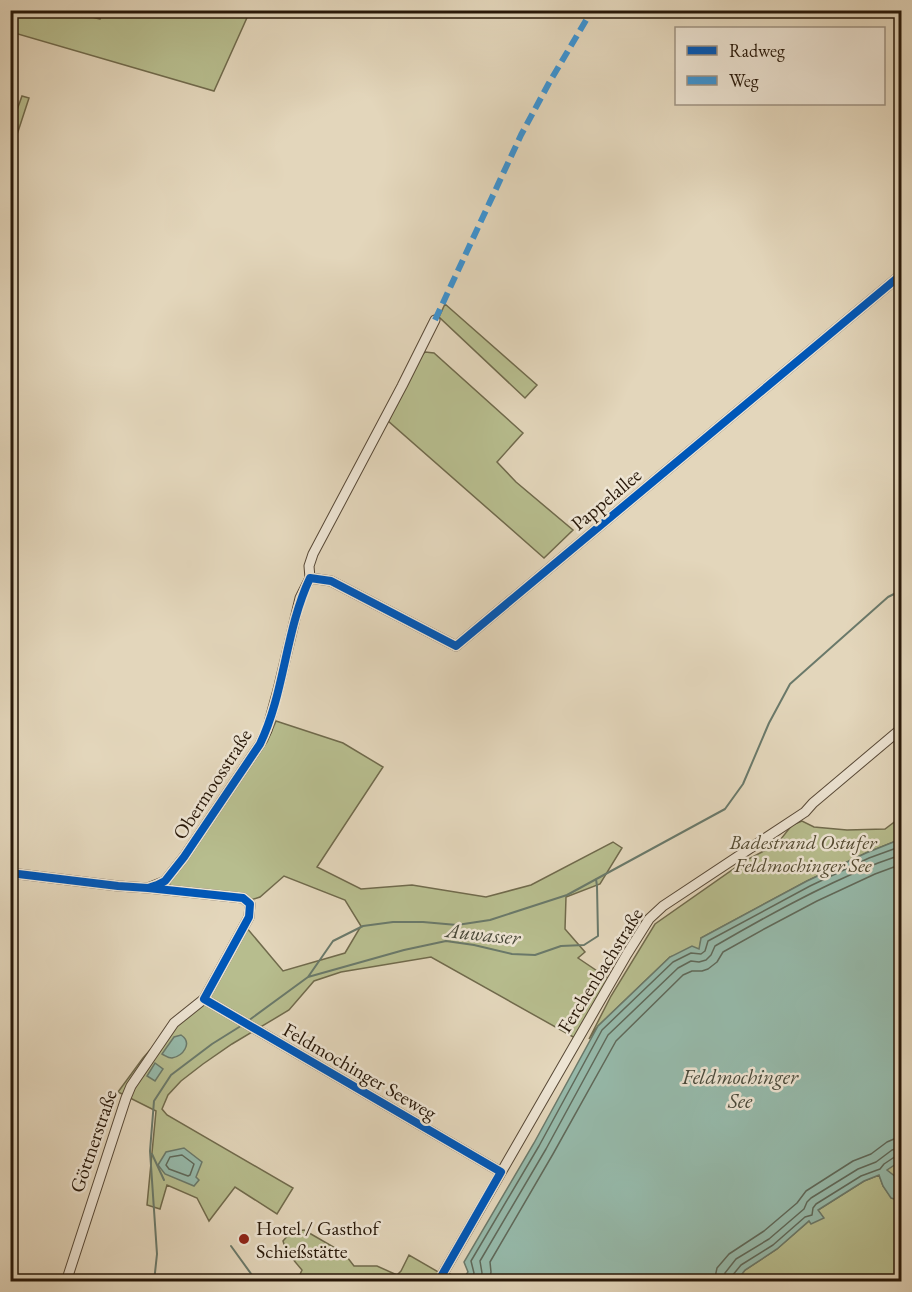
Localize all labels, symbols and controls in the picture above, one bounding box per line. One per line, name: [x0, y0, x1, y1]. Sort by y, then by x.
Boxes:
legend: [675, 27, 885, 105]
text: Radweg: [729, 39, 785, 62]
text: Weg: [729, 69, 759, 92]
street label: Pappelallee: [565, 462, 647, 536]
street label: Obermoosstraße: [166, 723, 258, 844]
park label: Badestrand Ostufer Feldmochinger See: [728, 829, 878, 878]
street label: Ferchenbachstraße: [551, 903, 649, 1037]
water label: Auwasser: [443, 916, 523, 951]
street label: Feldmochinger Seeweg: [278, 1016, 442, 1126]
water label: Feldmochinger See: [681, 1063, 799, 1114]
street label: Göttnerstraße: [63, 1086, 123, 1196]
place label: Hotel / Gasthof Schießstätte: [256, 1215, 381, 1264]
marker: Hotel / Gasthof Schießstätte: [237, 1232, 251, 1246]

